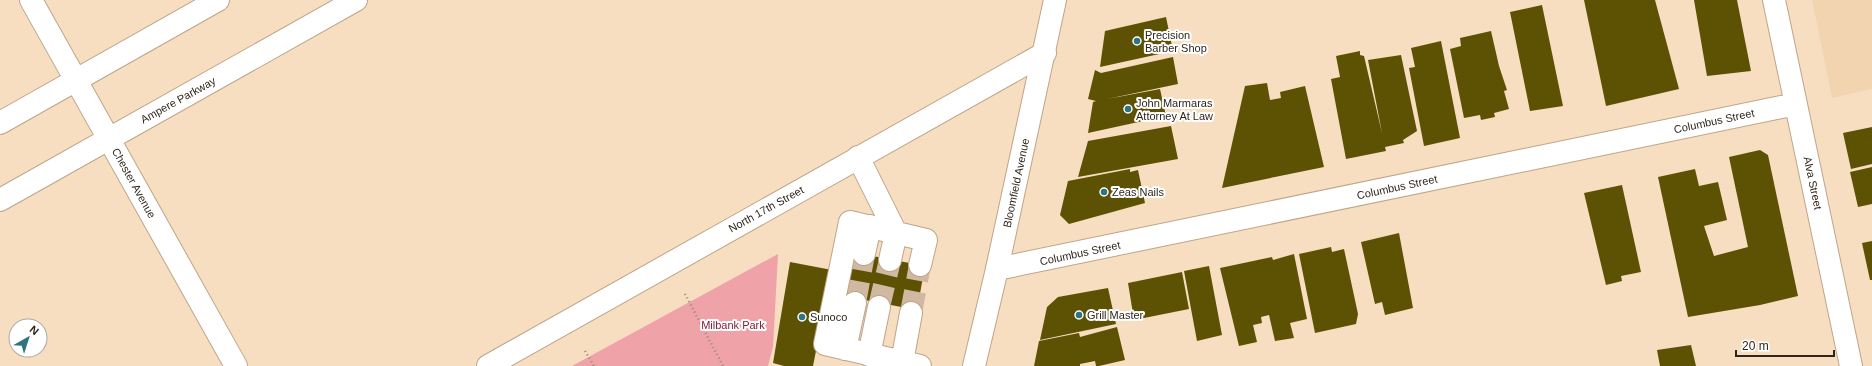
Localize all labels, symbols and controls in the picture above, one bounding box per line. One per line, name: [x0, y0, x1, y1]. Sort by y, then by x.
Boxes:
place label: Precision Barber Shop: [1145, 29, 1207, 54]
marker: Precision Barber Shop: [1132, 36, 1142, 46]
street label: Ampere Parkway: [138, 74, 218, 126]
place label: John Marmaras Attorney At Law: [1136, 97, 1213, 122]
marker: John Marmaras Attorney At Law: [1123, 104, 1133, 114]
street label: Columbus Street: [1673, 107, 1755, 135]
street label: Bloomfield Avenue: [1001, 137, 1031, 229]
street label: Chester Avenue: [110, 146, 158, 220]
street label: Alva Street: [1802, 155, 1824, 211]
street label: Columbus Street: [1356, 173, 1438, 201]
street label: North 17th Street: [726, 183, 806, 235]
place label: Zeas Nails: [1112, 186, 1164, 198]
marker: Zeas Nails: [1099, 187, 1109, 197]
street label: Columbus Street: [1039, 239, 1121, 267]
place label: Grill Master: [1087, 309, 1144, 321]
marker: Grill Master: [1074, 310, 1084, 320]
place label: Sunoco: [810, 311, 847, 323]
marker: Sunoco: [797, 312, 807, 322]
north arrow: [8, 318, 48, 358]
park label: Milbank Park: [701, 319, 765, 331]
text: N: [27, 323, 41, 337]
scale bar: [1736, 332, 1834, 358]
text: 20 m: [1742, 339, 1769, 353]

